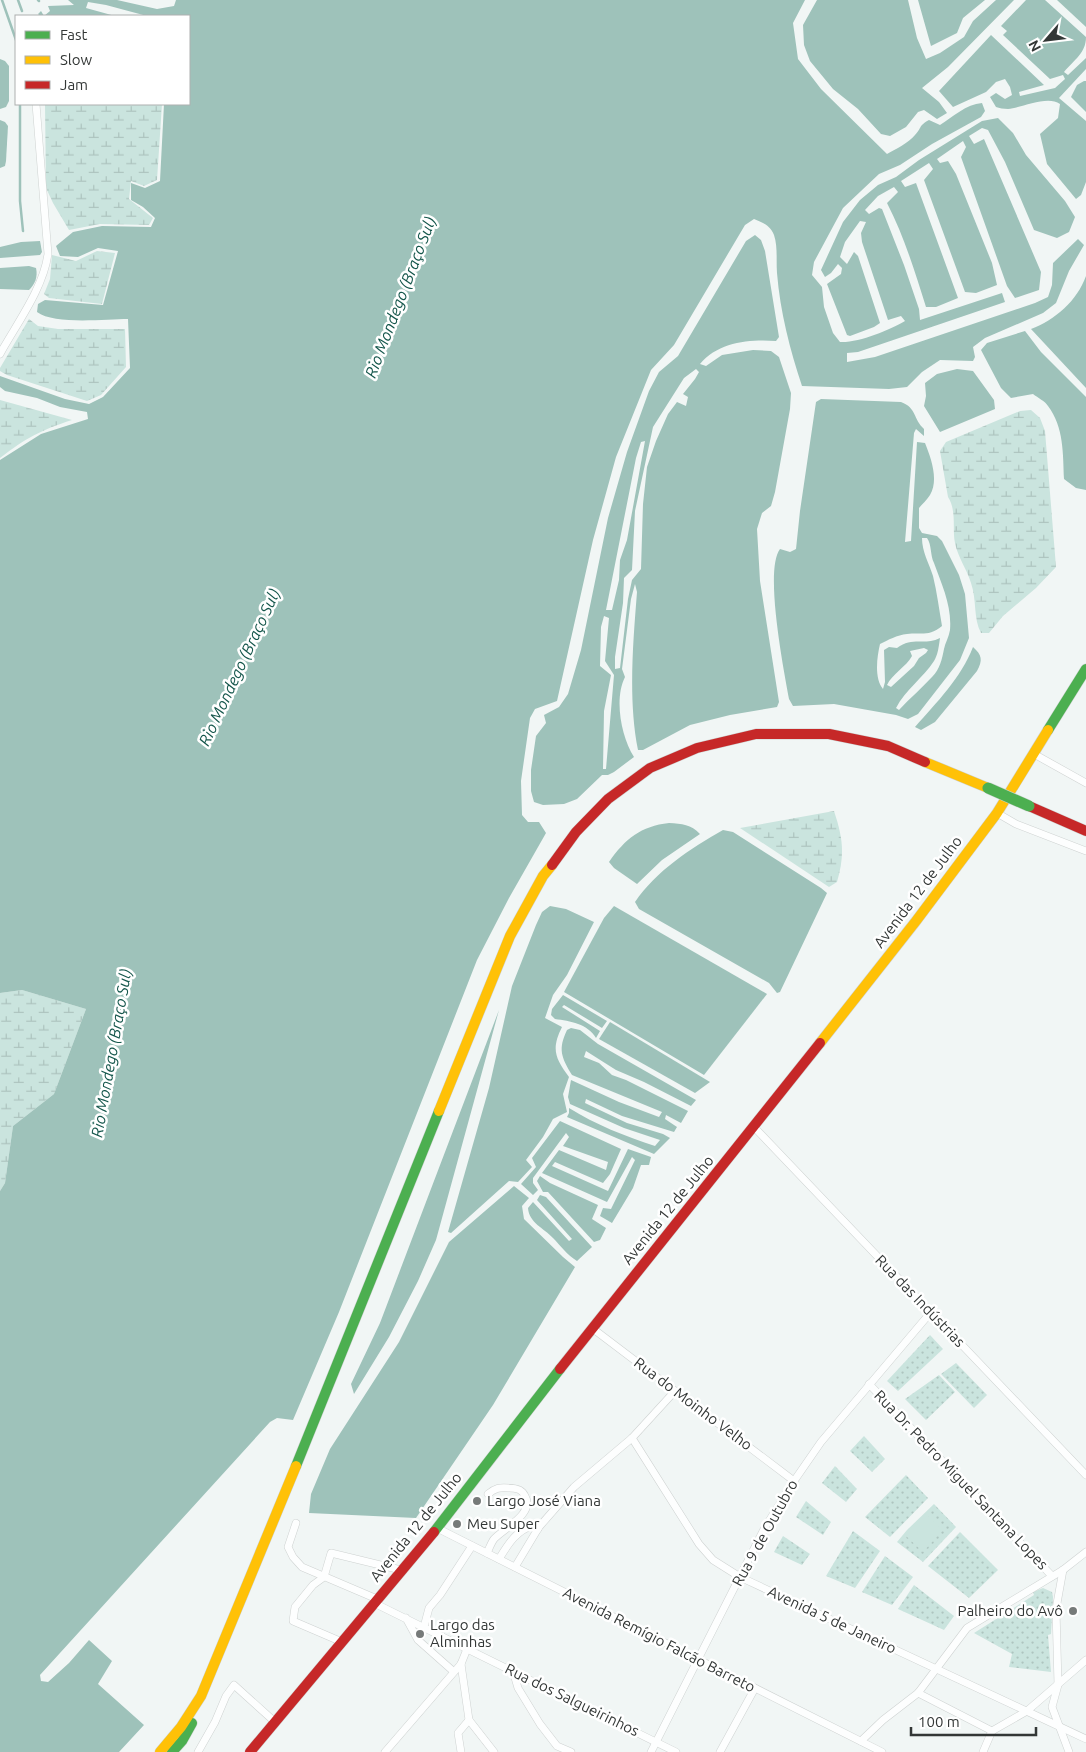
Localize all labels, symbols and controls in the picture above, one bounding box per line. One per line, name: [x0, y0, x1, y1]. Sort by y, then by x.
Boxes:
legend: [15, 15, 190, 105]
north arrow: [1021, 15, 1071, 65]
text: Fast: [60, 26, 88, 43]
text: N: [1025, 38, 1044, 54]
text: Slow: [60, 51, 93, 68]
text: Jam: [60, 76, 88, 93]
water label: Rio Mondego (Braço Sul): [361, 214, 440, 380]
water label: Rio Mondego (Braço Sul): [195, 586, 284, 749]
street label: Avenida 12 de Julho: [870, 833, 965, 951]
water label: Rio Mondego (Braço Sul): [87, 967, 136, 1139]
street label: Avenida 12 de Julho: [618, 1152, 717, 1268]
street label: Rua das Indústrias: [872, 1251, 969, 1350]
street label: Rua do Moinho Velho: [631, 1354, 756, 1454]
street label: Rua Dr. Pedro Miguel Santana Lopes: [871, 1387, 1052, 1573]
street label: Avenida 12 de Julho: [366, 1469, 465, 1585]
street label: Rua 9 de Outubro: [728, 1476, 801, 1589]
place label: Largo José Viana: [487, 1492, 601, 1509]
marker: Largo José Viana: [471, 1495, 483, 1507]
place label: Meu Super: [467, 1515, 540, 1532]
marker: Meu Super: [451, 1518, 463, 1530]
street label: Avenida 5 de Janeiro: [765, 1582, 899, 1657]
street label: Avenida Remígio Falcão Barreto: [560, 1584, 758, 1696]
place label: Palheiro do Avô: [958, 1602, 1063, 1619]
marker: Palheiro do Avô: [1067, 1605, 1079, 1617]
place label: Largo das Alminhas: [430, 1616, 495, 1650]
marker: Largo das Alminhas: [414, 1628, 426, 1640]
street label: Rua dos Salgueirinhos: [502, 1660, 642, 1739]
scale bar: [911, 1704, 1036, 1736]
text: 100 m: [918, 1713, 960, 1730]

